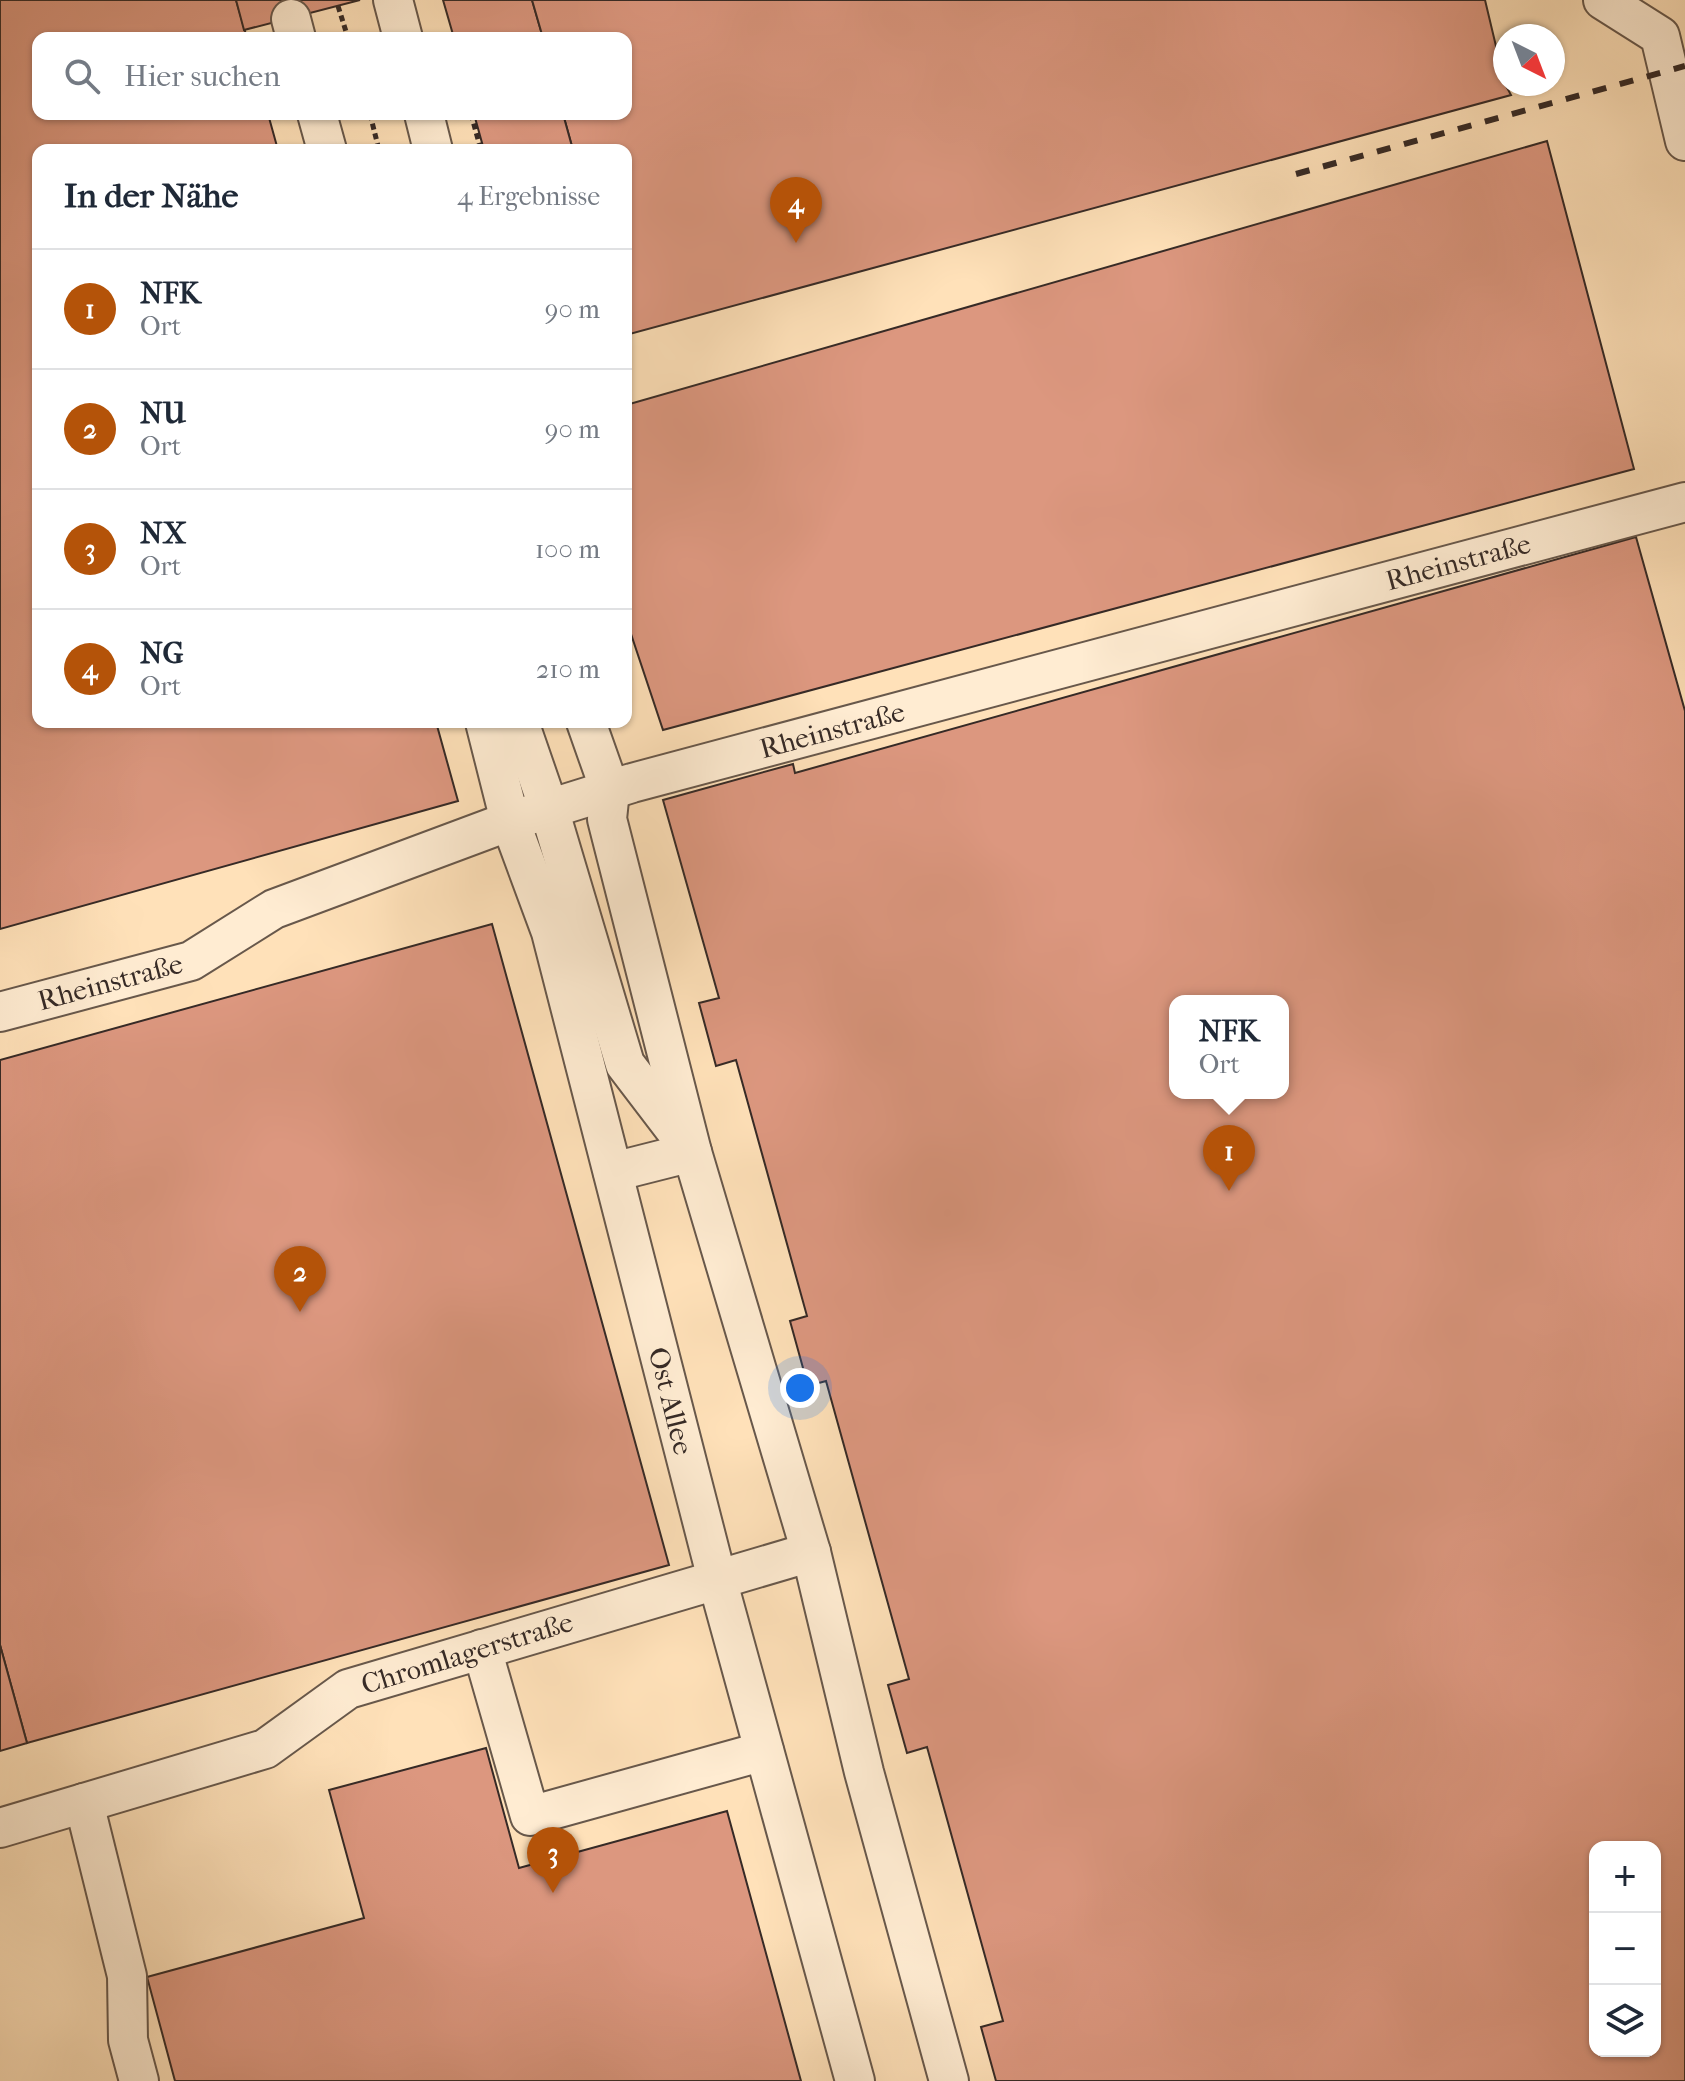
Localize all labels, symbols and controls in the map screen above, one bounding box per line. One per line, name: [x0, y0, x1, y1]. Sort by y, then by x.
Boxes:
north arrow: [1493, 24, 1565, 96]
search box: [32, 32, 632, 120]
icon: search: [60, 54, 104, 98]
text: Hier suchen: [124, 59, 280, 94]
text: In der Nähe: [64, 176, 238, 216]
pin: 4: [770, 177, 822, 243]
text: 4 Ergebnisse: [457, 181, 600, 212]
text: NFK: [140, 276, 201, 311]
text: 1: [85, 294, 95, 325]
text: 90 m: [545, 294, 600, 325]
text: Ort: [140, 311, 181, 342]
text: NU: [140, 396, 186, 431]
text: 2: [83, 414, 97, 445]
text: 90 m: [545, 414, 600, 445]
text: Ort: [140, 431, 181, 462]
text: NX: [140, 516, 186, 551]
street label: Rheinstraße: [1382, 527, 1534, 597]
text: 3: [85, 534, 95, 565]
text: 100 m: [535, 534, 600, 565]
text: Ort: [140, 551, 181, 582]
text: NG: [140, 636, 184, 671]
text: 4: [82, 654, 98, 685]
text: 210 m: [536, 654, 600, 685]
text: Ort: [140, 671, 181, 702]
street label: Rheinstraße: [756, 695, 908, 765]
street label: Rheinstraße: [34, 947, 186, 1017]
popup: [1169, 995, 1289, 1099]
text: NFK: [1199, 1014, 1259, 1049]
text: Ort: [1199, 1049, 1240, 1080]
pin: 1: [1203, 1125, 1255, 1191]
pin: 2: [274, 1246, 326, 1312]
street label: Ost Allee: [642, 1344, 700, 1458]
your location: [780, 1368, 820, 1408]
street label: Chromlagerstraße: [357, 1605, 577, 1701]
pin: 3: [527, 1827, 579, 1893]
map controls: [1589, 1841, 1661, 2057]
button: +: [1589, 1841, 1661, 1913]
button: −: [1589, 1913, 1661, 1985]
button: layers: [1589, 1985, 1661, 2057]

